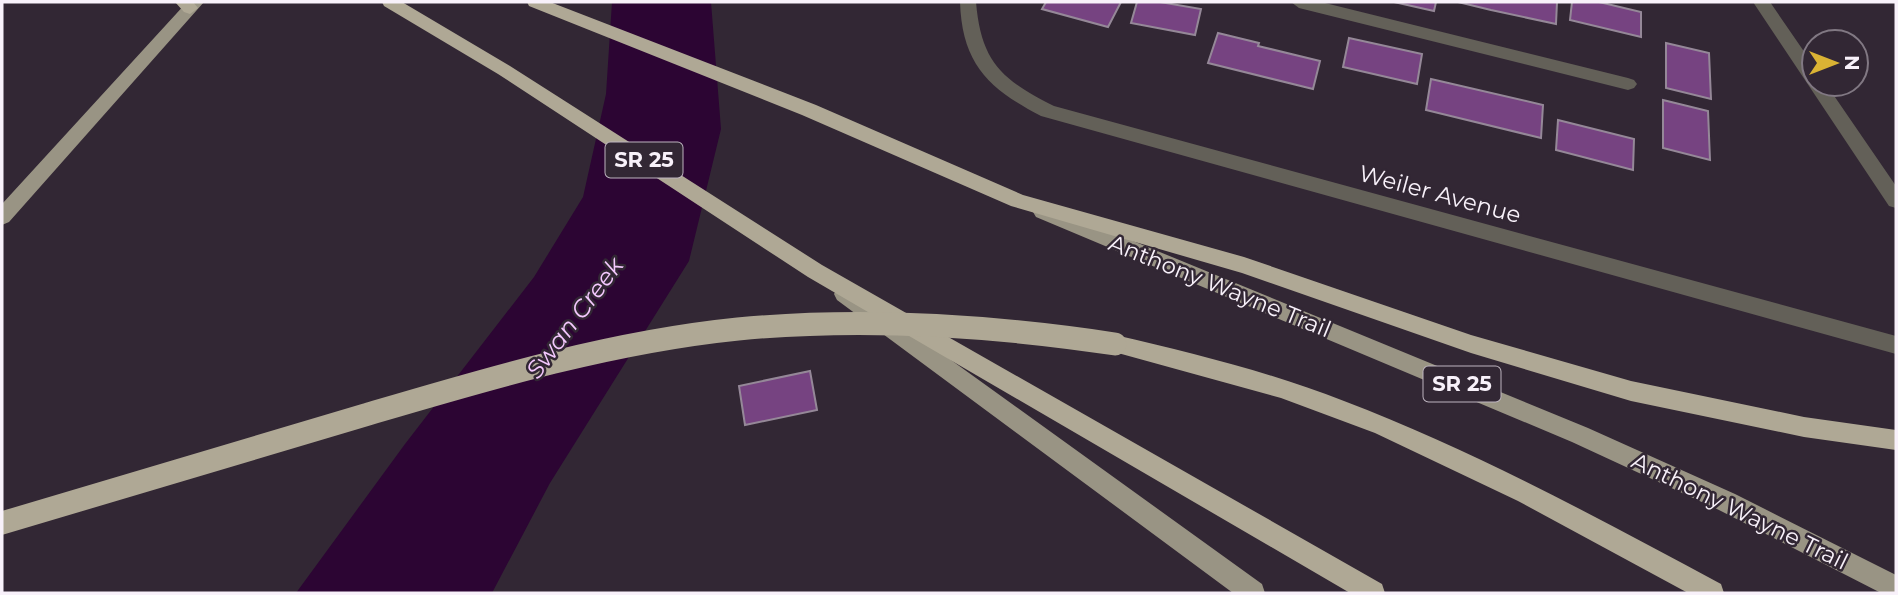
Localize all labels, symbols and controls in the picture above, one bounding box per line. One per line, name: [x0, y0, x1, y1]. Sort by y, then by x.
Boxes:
north arrow: [1800, 28, 1870, 98]
text: N: [1840, 55, 1863, 71]
road number: SR 25: [606, 142, 682, 178]
street label: Weiler Avenue: [1356, 159, 1524, 229]
street label: Anthony Wayne Trail: [1105, 229, 1335, 343]
water label: Swan Creek: [520, 250, 631, 384]
road number: SR 25: [1424, 366, 1500, 402]
street label: Anthony Wayne Trail: [1627, 446, 1853, 576]

